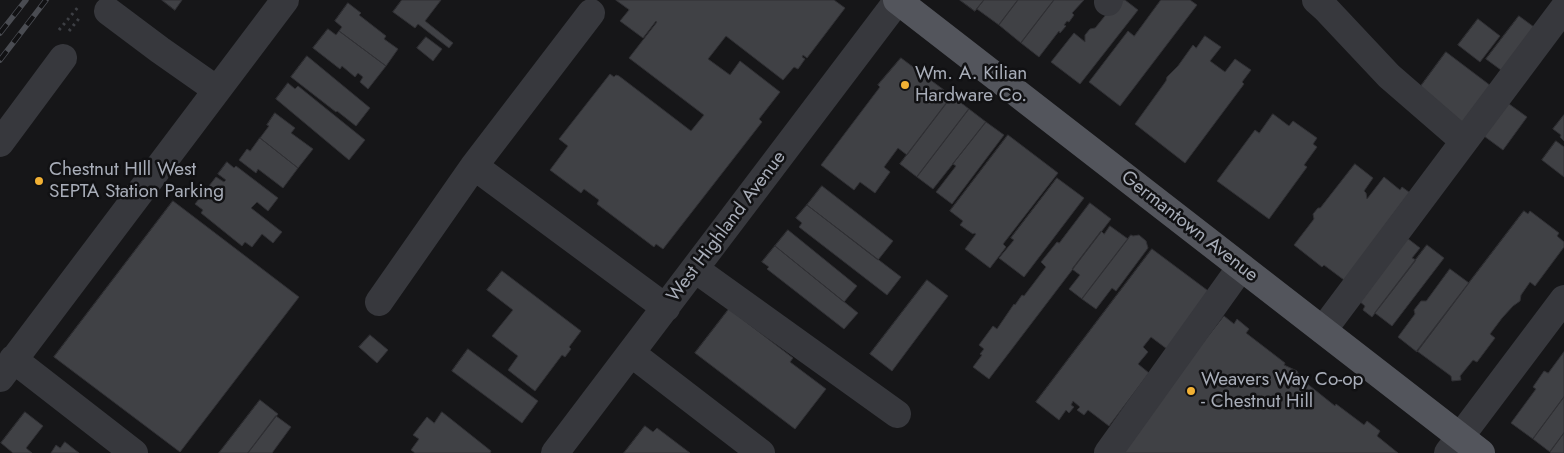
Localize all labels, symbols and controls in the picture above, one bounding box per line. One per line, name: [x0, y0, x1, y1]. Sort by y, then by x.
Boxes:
place label: Wm. A. Kilian Hardware Co.: [915, 63, 1027, 107]
marker: Wm. A. Kilian Hardware Co.: [899, 79, 911, 91]
street label: West Highland Avenue: [663, 147, 791, 307]
place label: Chestnut HIll West SEPTA Station Parking: [49, 159, 224, 203]
street label: Germantown Avenue: [1116, 166, 1262, 288]
marker: Chestnut HIll West SEPTA Station Parking: [33, 175, 45, 187]
place label: Weavers Way Co‑op - Chestnut Hill: [1201, 369, 1363, 413]
marker: Weavers Way Co‑op - Chestnut Hill: [1185, 385, 1197, 397]

